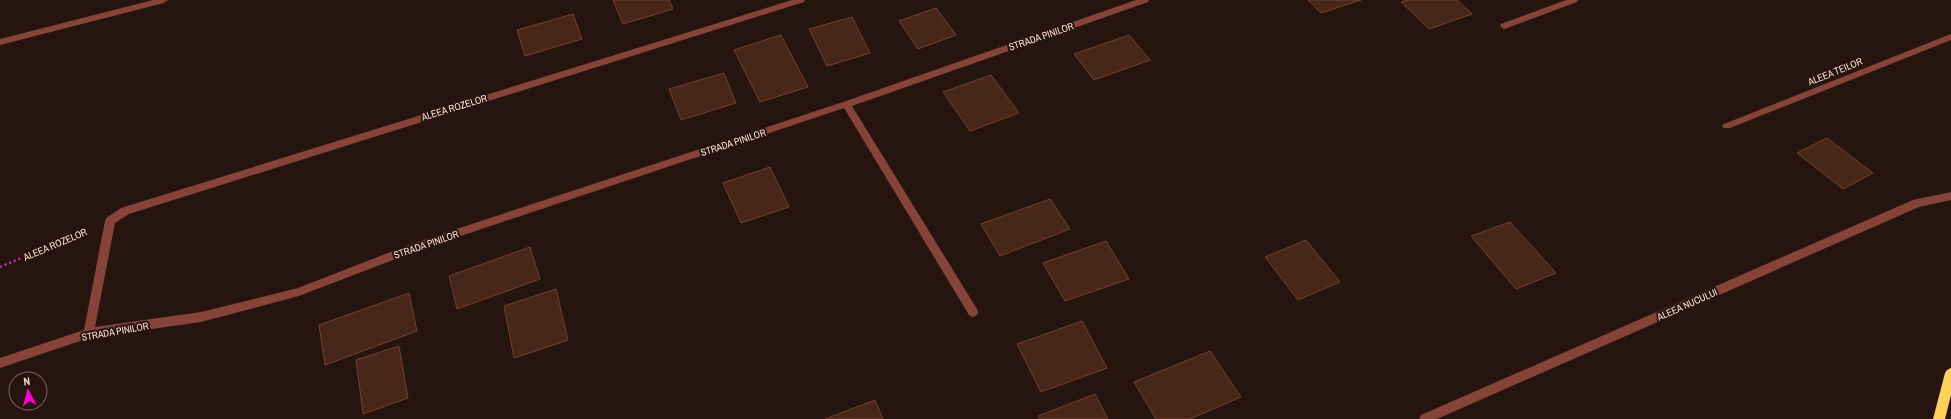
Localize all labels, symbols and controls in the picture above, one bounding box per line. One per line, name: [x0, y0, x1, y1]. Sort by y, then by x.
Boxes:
street label: STRADA PINILOR: [1007, 19, 1075, 54]
street label: ALEEA TEILOR: [1805, 55, 1864, 89]
street label: ALEEA ROZELOR: [419, 91, 489, 124]
street label: STRADA PINILOR: [699, 126, 768, 159]
street label: ALEEA ROZELOR: [20, 225, 89, 264]
street label: STRADA PINILOR: [392, 227, 460, 262]
street label: ALEEA NUCULUI: [1654, 285, 1719, 324]
street label: STRADA PINILOR: [81, 319, 150, 344]
north arrow: [8, 371, 48, 411]
text: N: [23, 374, 31, 388]

